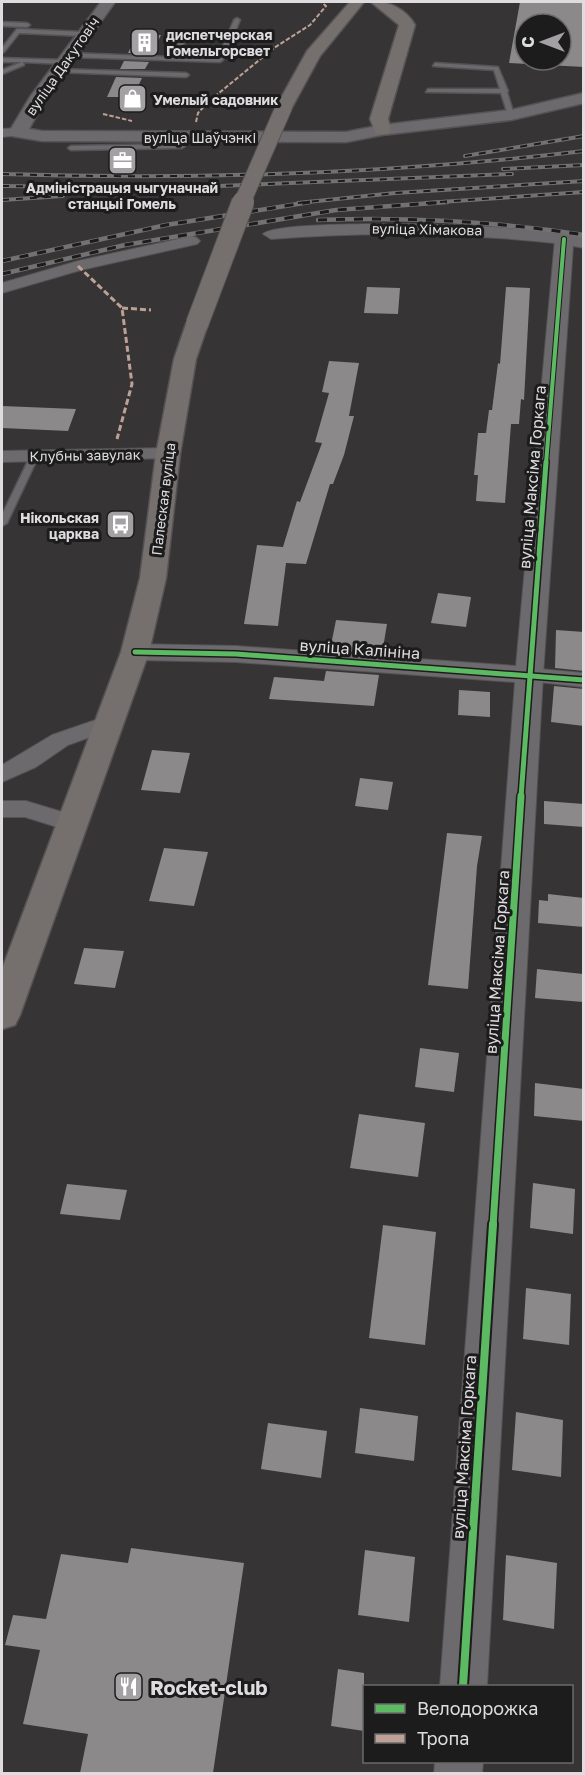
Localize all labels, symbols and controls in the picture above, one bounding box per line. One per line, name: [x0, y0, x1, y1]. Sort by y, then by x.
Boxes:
north arrow: [513, 12, 573, 72]
street label: вуліца Дакутовіч: [22, 13, 102, 119]
building icon: диспетчерская Гомельгорсвет: [129, 26, 161, 58]
place label: диспетчерская Гомельгорсвет: [166, 26, 272, 59]
text: С: [518, 36, 538, 48]
shop icon: Умелый садовник: [116, 83, 148, 115]
place label: Умелый садовник: [153, 91, 278, 108]
street label: вуліца Шаўчэнкі: [144, 129, 256, 146]
office icon: Адміністрацыя чыгуначнай станцыі Гомель: [106, 144, 138, 176]
place label: Адміністрацыя чыгуначнай станцыі Гомель: [26, 179, 218, 212]
street label: вуліца Хімакова: [372, 220, 482, 238]
street label: вуліца Максіма Горкага: [514, 384, 550, 570]
street label: Палеская вуліца: [148, 442, 178, 556]
street label: Клубны завулак: [29, 446, 141, 464]
place label: Нікольская царква: [20, 509, 99, 542]
bus stop icon: Нікольская царква: [104, 509, 136, 541]
street label: вуліца Калініна: [299, 635, 421, 663]
street label: вуліца Максіма Горкага: [481, 869, 513, 1055]
street label: вуліца Максіма Горкага: [448, 1354, 480, 1540]
restaurant icon: Rocket-club: [113, 1671, 145, 1703]
place label: Rocket-club: [150, 1675, 268, 1699]
legend: [363, 1685, 573, 1763]
text: Велодорожка: [417, 1697, 538, 1719]
text: Тропа: [417, 1727, 469, 1749]

